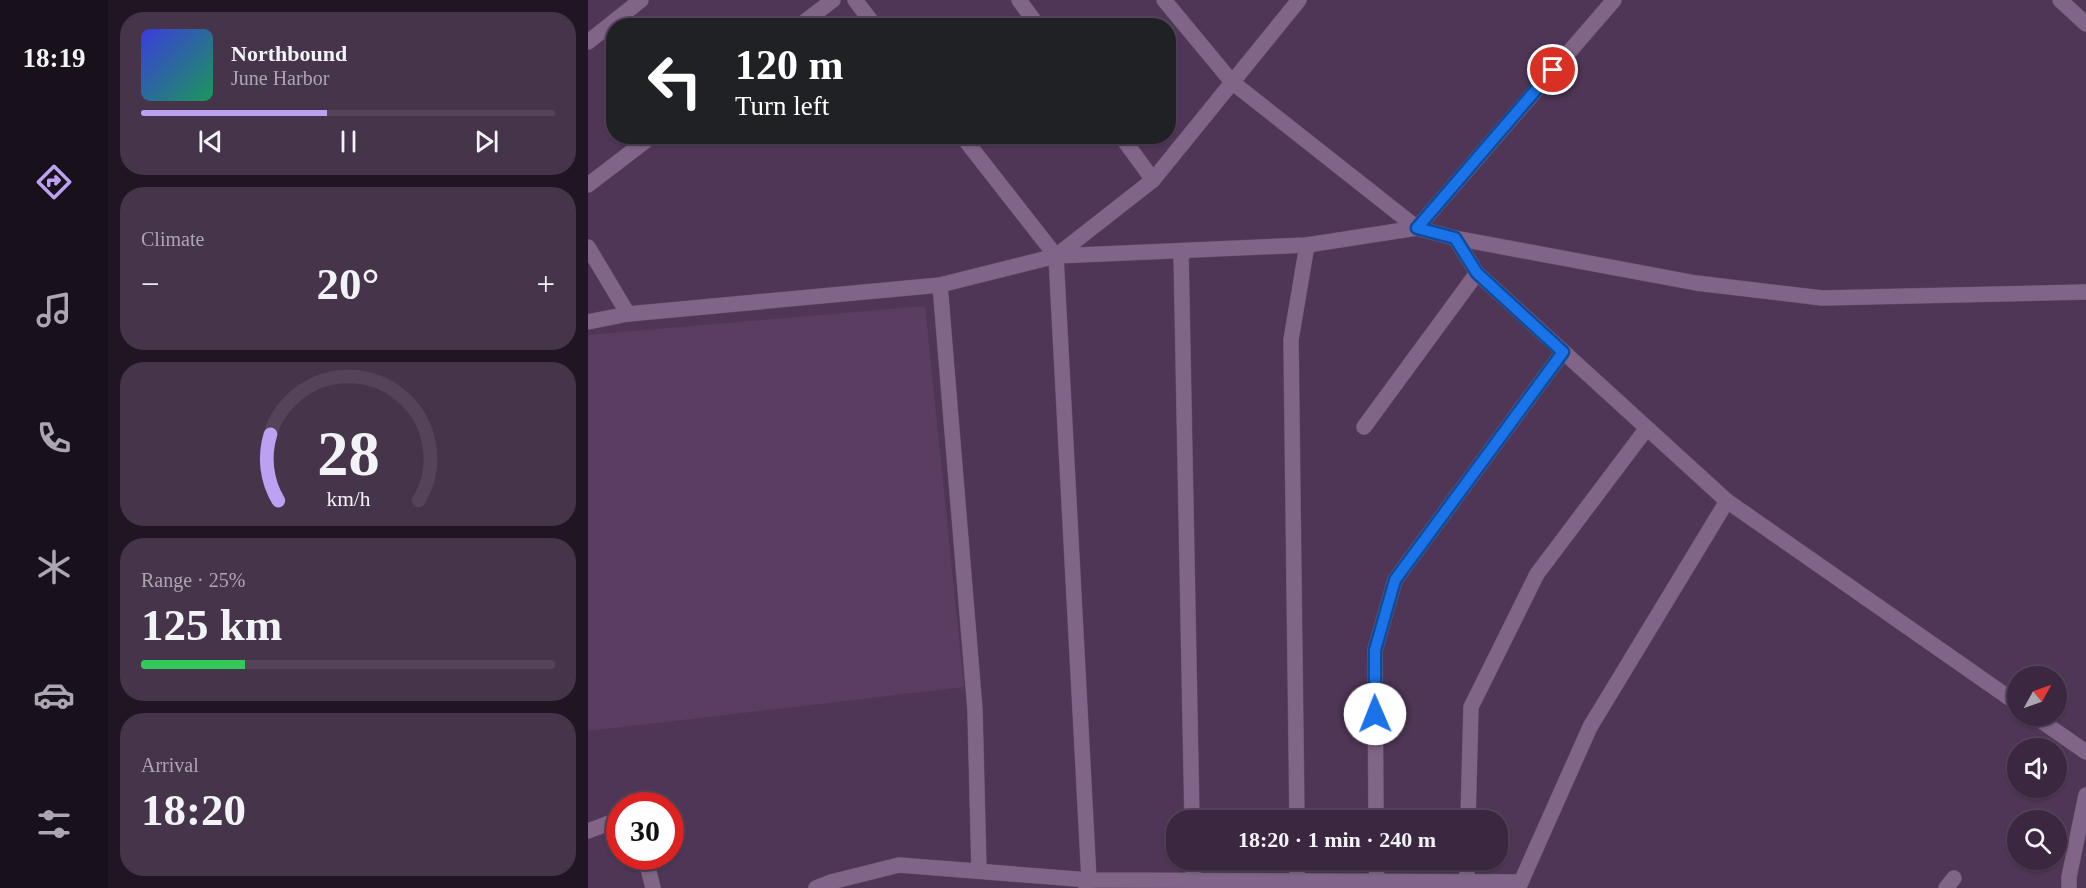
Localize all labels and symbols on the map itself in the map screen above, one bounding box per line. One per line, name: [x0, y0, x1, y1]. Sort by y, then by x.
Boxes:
pin: [1527, 44, 1578, 95]
north arrow: [2007, 666, 2067, 726]
position arrow: [1343, 682, 1407, 746]
speed limit sign: 30: [606, 792, 684, 870]

